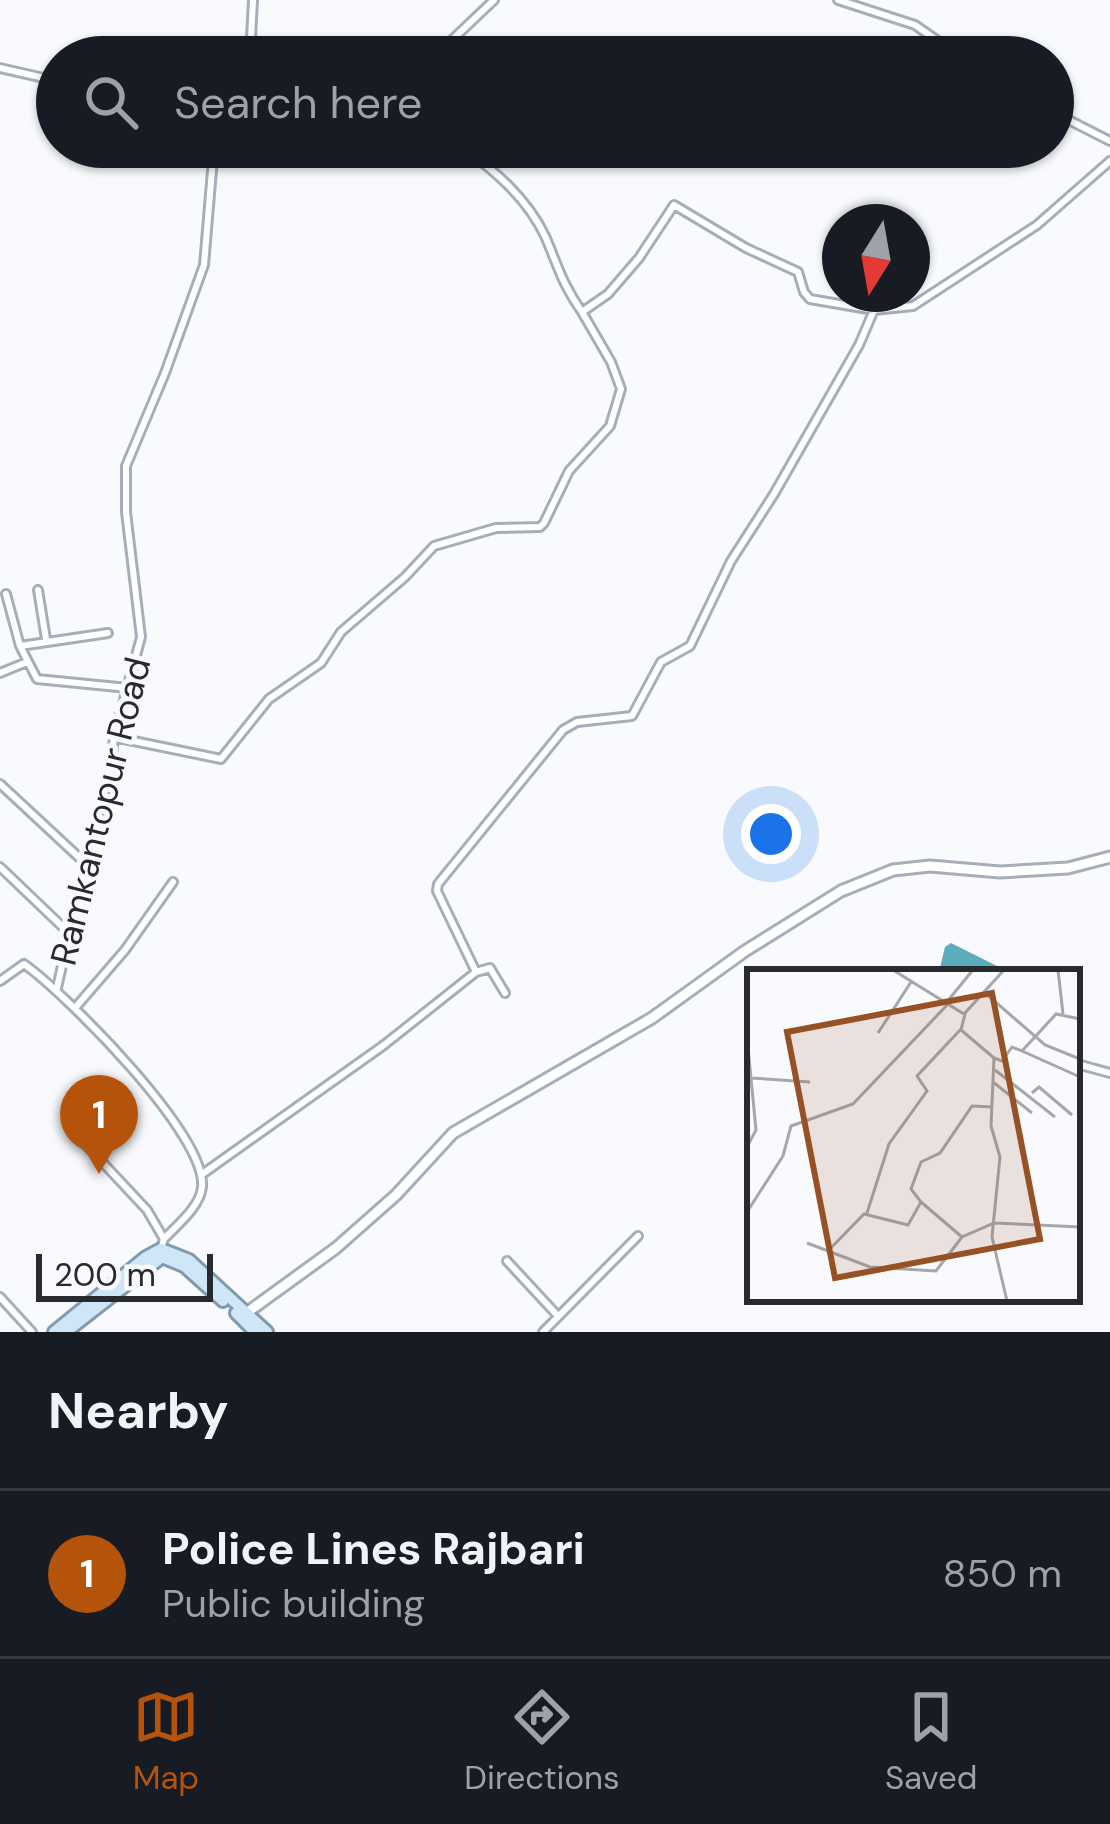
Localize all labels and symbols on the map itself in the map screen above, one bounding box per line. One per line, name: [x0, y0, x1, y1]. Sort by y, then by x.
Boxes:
north arrow: [822, 204, 930, 312]
street label: Ramkantopur Road: [40, 652, 161, 970]
your location: [741, 804, 801, 864]
inset map: [747, 969, 1080, 1302]
pin: 1: [60, 1075, 138, 1174]
scale bar: [36, 1248, 213, 1301]

